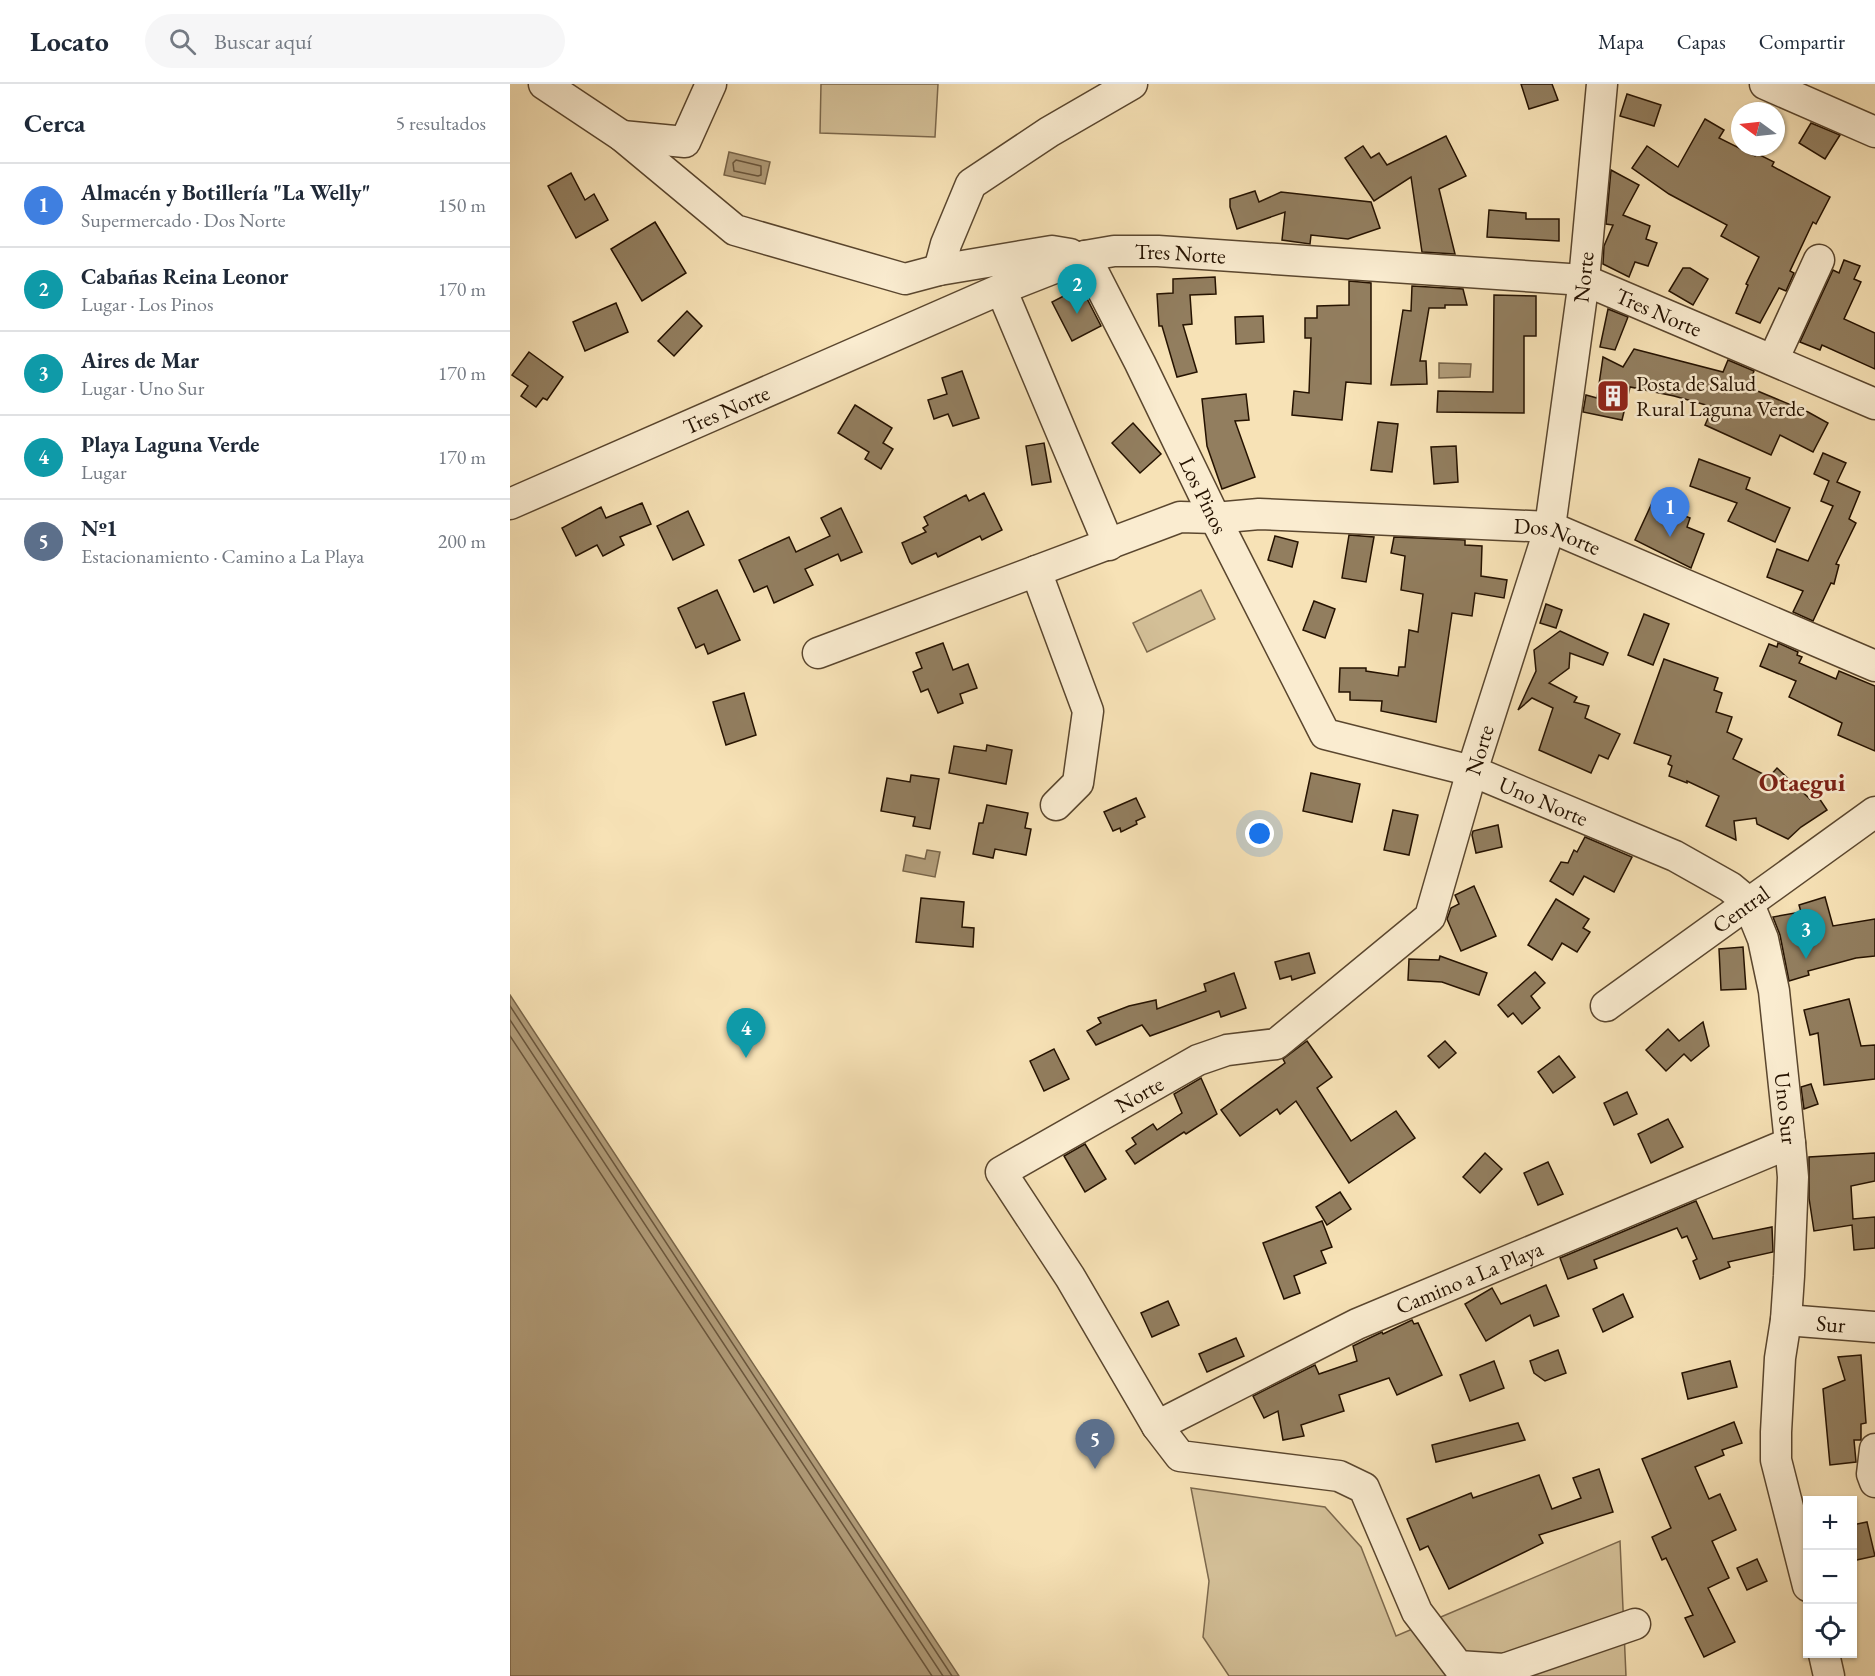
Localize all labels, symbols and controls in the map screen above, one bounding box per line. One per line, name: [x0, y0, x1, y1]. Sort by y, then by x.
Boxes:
search box: [145, 14, 565, 68]
text: Locato: [30, 23, 109, 59]
icon: search: [166, 25, 199, 58]
text: Buscar aquí: [214, 27, 312, 56]
text: Mapa: [1598, 28, 1644, 55]
text: Capas: [1677, 28, 1726, 55]
text: Compartir: [1759, 28, 1845, 55]
north arrow: [1731, 102, 1785, 156]
text: Cerca: [24, 106, 85, 140]
text: 5 resultados: [395, 110, 486, 136]
text: Almacén y Botillería "La Welly": [81, 178, 370, 207]
text: 1: [38, 192, 49, 218]
text: 150 m: [438, 192, 486, 218]
text: Supermercado · Dos Norte: [81, 207, 286, 233]
street label: Tres Norte: [1135, 237, 1227, 271]
street label: Norte: [1566, 250, 1601, 304]
text: Cabañas Reina Leonor: [81, 262, 288, 291]
pin: 2: [1058, 264, 1096, 314]
text: 2: [38, 276, 49, 302]
text: 170 m: [438, 276, 486, 302]
street label: Tres Norte: [1611, 281, 1707, 344]
text: Lugar · Los Pinos: [81, 291, 213, 317]
text: Aires de Mar: [81, 346, 199, 375]
text: 3: [38, 360, 49, 386]
text: 170 m: [438, 360, 486, 386]
place label: Posta de Salud Rural Laguna Verde: [1636, 369, 1805, 423]
text: Lugar · Uno Sur: [81, 375, 204, 401]
street label: Tres Norte: [679, 378, 774, 441]
building icon: Posta de Salud Rural Laguna Verde: [1595, 378, 1631, 414]
text: Playa Laguna Verde: [81, 430, 260, 459]
text: 4: [38, 444, 49, 470]
text: 170 m: [438, 444, 486, 470]
street label: Los Pinos: [1172, 452, 1235, 539]
text: Lugar: [81, 459, 127, 485]
pin: 1: [1650, 488, 1690, 537]
street label: Dos Norte: [1513, 511, 1605, 562]
text: Nº1: [81, 514, 118, 543]
text: 5: [38, 528, 49, 554]
text: 200 m: [438, 528, 486, 554]
text: Estacionamiento · Camino a La Playa: [81, 543, 364, 569]
street label: Norte: [1458, 721, 1501, 779]
district label: Otaegui: [1759, 765, 1846, 799]
street label: Uno Norte: [1494, 770, 1593, 833]
your location: [1245, 819, 1274, 848]
street label: Central: [1706, 879, 1775, 940]
pin: 3: [1786, 910, 1826, 959]
pin: 4: [726, 1008, 766, 1058]
street label: Norte: [1110, 1069, 1169, 1120]
street label: Uno Sur: [1768, 1071, 1804, 1146]
street label: Camino a La Playa: [1391, 1234, 1548, 1321]
street label: Sur: [1815, 1308, 1847, 1340]
pin: 5: [1076, 1420, 1114, 1469]
map controls: [1803, 1496, 1857, 1658]
button: +: [1803, 1496, 1857, 1550]
button: −: [1803, 1550, 1857, 1604]
button: locate: [1803, 1604, 1857, 1658]

